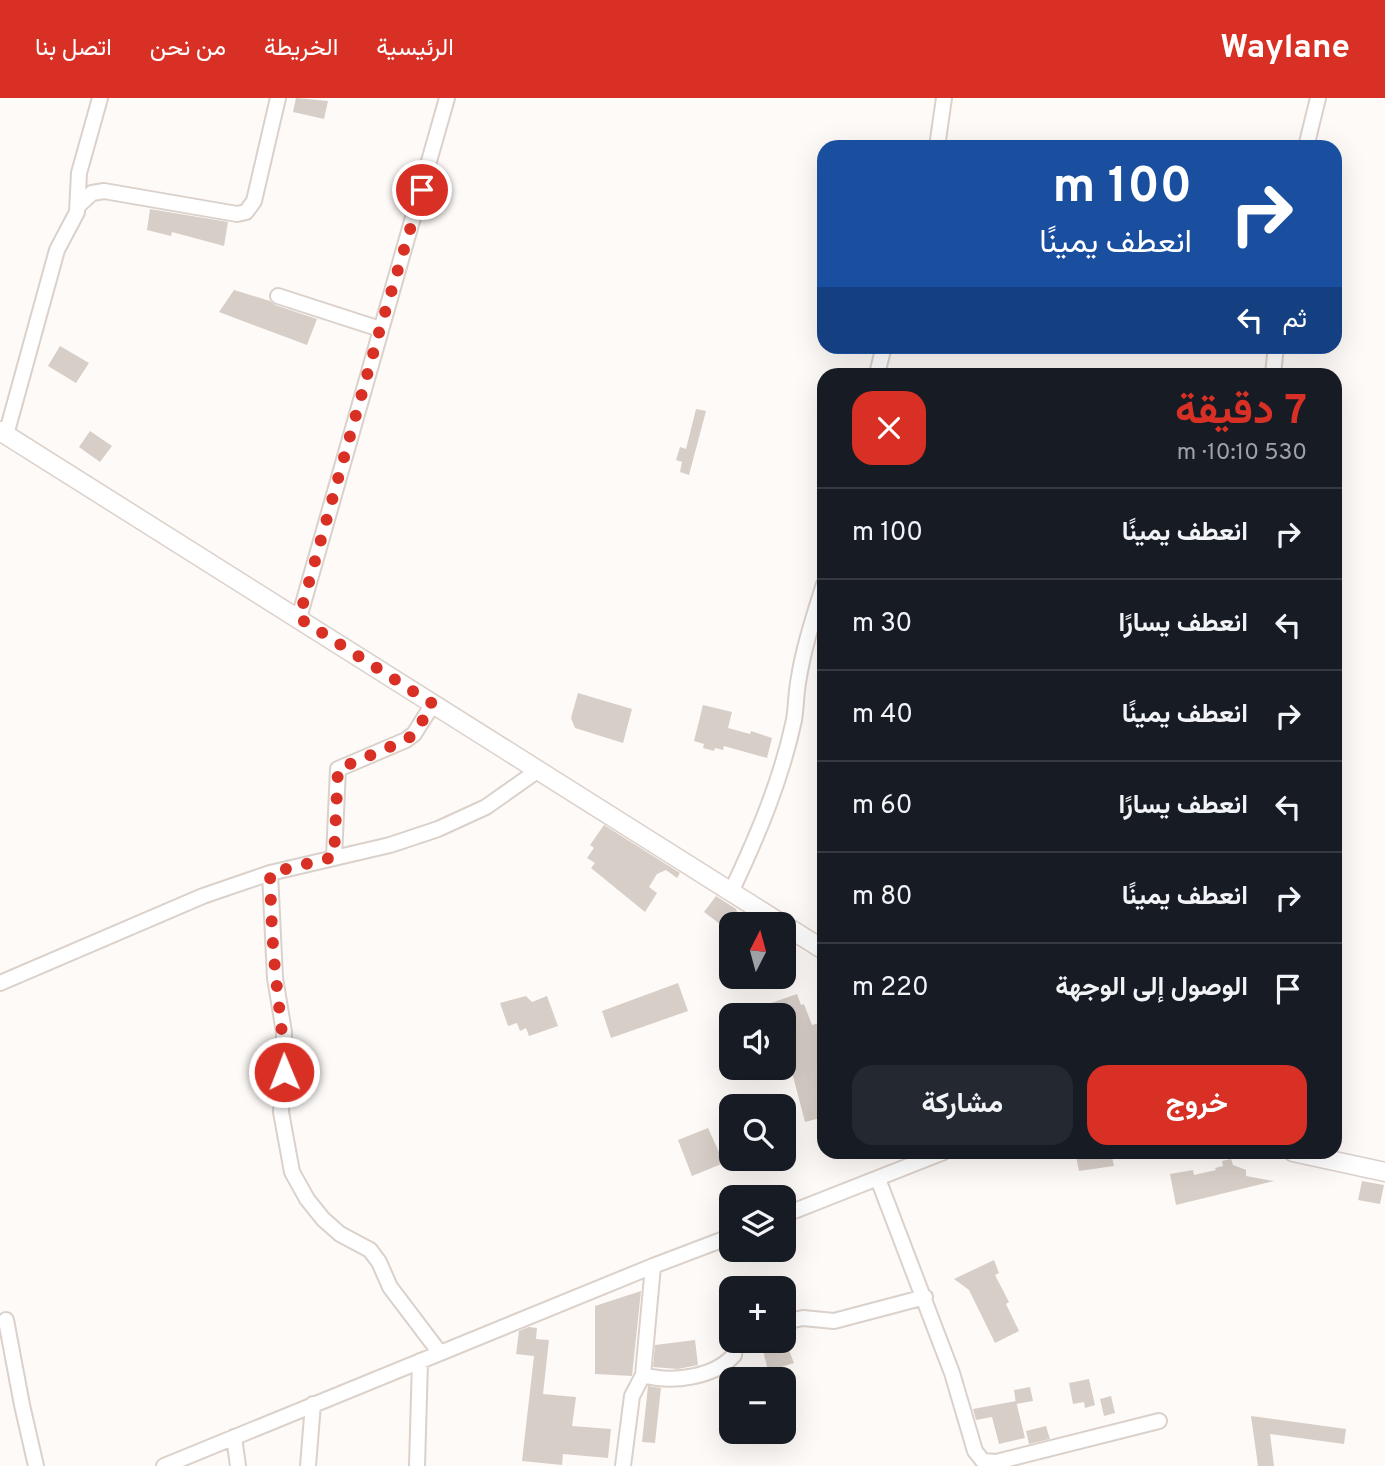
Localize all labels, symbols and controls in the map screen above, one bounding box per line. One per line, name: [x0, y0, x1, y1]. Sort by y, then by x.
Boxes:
text: Waylane: [1220, 28, 1350, 70]
text: اتصل بنا: [35, 34, 112, 64]
text: من نحن: [150, 34, 226, 64]
text: الخريطة: [264, 34, 338, 64]
text: الرئيسية: [376, 34, 454, 64]
text: 100 m: [1053, 158, 1192, 220]
pin: [392, 160, 452, 220]
icon: right: [1216, 168, 1307, 259]
icon: arrive: [403, 171, 441, 209]
text: انعطف يمينًا: [1039, 224, 1192, 264]
icon: left: [1231, 301, 1269, 339]
text: ثم: [1283, 304, 1307, 337]
text: 7 دقيقة: [1175, 386, 1307, 439]
button: close: [852, 391, 926, 465]
text: 530 m · 10:10: [1177, 439, 1307, 468]
icon: right: [1269, 515, 1307, 553]
text: 100 m: [852, 517, 923, 550]
text: انعطف يمينًا: [1122, 517, 1248, 550]
icon: left: [1269, 606, 1307, 644]
text: 30 m: [852, 608, 912, 641]
text: انعطف يسارًا: [1118, 608, 1248, 641]
icon: right: [1269, 697, 1307, 735]
text: 40 m: [852, 699, 913, 732]
text: انعطف يمينًا: [1122, 699, 1248, 732]
icon: left: [1269, 788, 1307, 826]
text: 60 m: [852, 790, 912, 823]
text: انعطف يسارًا: [1118, 790, 1248, 823]
icon: right: [1269, 879, 1307, 917]
text: 80 m: [852, 881, 912, 914]
text: انعطف يمينًا: [1122, 881, 1248, 914]
north arrow: [719, 912, 796, 989]
map controls: [719, 912, 796, 1444]
icon: arrive: [1269, 970, 1307, 1008]
text: 220 m: [852, 972, 929, 1005]
text: الوصول إلى الوجهة: [1055, 972, 1248, 1005]
button: sound: [719, 1003, 796, 1080]
position arrow: [247, 1035, 321, 1109]
button: مشاركة: [852, 1065, 1073, 1145]
button: خروج: [1087, 1065, 1307, 1145]
button: search: [719, 1094, 796, 1171]
button: layers: [719, 1185, 796, 1262]
button: +: [719, 1276, 796, 1353]
button: −: [719, 1367, 796, 1444]

